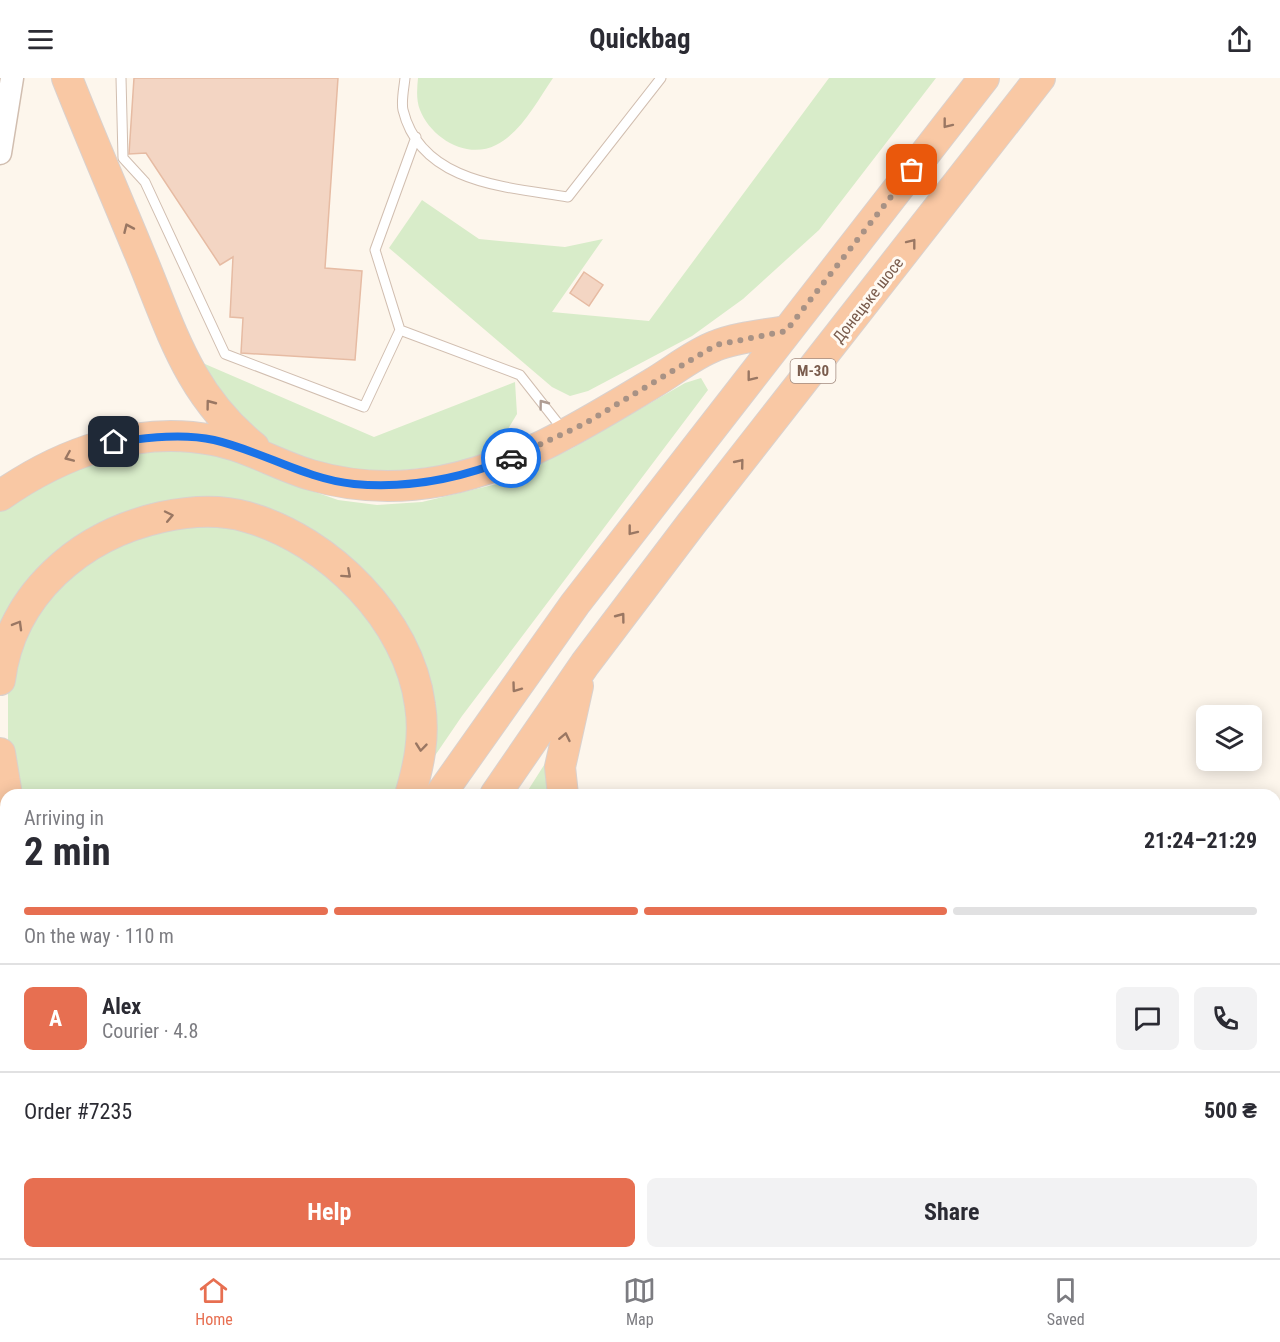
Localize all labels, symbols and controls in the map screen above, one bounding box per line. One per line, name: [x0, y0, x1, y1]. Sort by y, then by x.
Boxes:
icon: menu: [24, 23, 57, 56]
text: Quickbag: [589, 23, 691, 55]
icon: share: [1223, 23, 1256, 56]
one-way arrow: [944, 117, 955, 128]
pin: [886, 144, 937, 195]
icon: bag: [895, 153, 928, 186]
one-way arrow: [124, 223, 136, 234]
one-way arrow: [905, 239, 916, 250]
street label: Донецьке шосе: [829, 253, 907, 347]
road number: М-30: [790, 359, 836, 383]
one-way arrow: [747, 370, 758, 381]
one-way arrow: [207, 400, 218, 411]
one-way arrow: [539, 400, 550, 411]
pin: [88, 416, 139, 467]
icon: home: [97, 425, 130, 458]
courier: [481, 428, 541, 488]
icon: car: [495, 442, 528, 475]
one-way arrow: [64, 450, 75, 462]
one-way arrow: [732, 458, 743, 469]
one-way arrow: [164, 510, 174, 523]
one-way arrow: [628, 525, 639, 536]
one-way arrow: [340, 567, 350, 578]
one-way arrow: [613, 613, 624, 624]
one-way arrow: [11, 621, 22, 631]
one-way arrow: [512, 682, 523, 693]
map controls: [1196, 705, 1262, 771]
button: layers: [1196, 705, 1262, 771]
one-way arrow: [558, 733, 571, 743]
one-way arrow: [415, 743, 428, 752]
text: Arriving in: [24, 806, 104, 830]
text: 21:24–21:29: [1144, 828, 1257, 853]
text: 2 min: [24, 829, 111, 875]
text: On the way · 110 m: [24, 924, 174, 948]
button: chat: [1116, 987, 1179, 1050]
button: phone: [1194, 987, 1257, 1050]
text: Alex: [102, 994, 141, 1019]
text: A: [49, 1006, 62, 1031]
text: Courier · 4.8: [102, 1019, 198, 1043]
text: 500 ₴: [1204, 1098, 1257, 1123]
text: Order #7235: [24, 1099, 132, 1124]
button: Help: [24, 1178, 635, 1247]
button: Share: [647, 1178, 1257, 1247]
tab: Home: [195, 1274, 233, 1329]
tab: Map: [623, 1274, 656, 1329]
tab: Saved: [1047, 1274, 1085, 1329]

